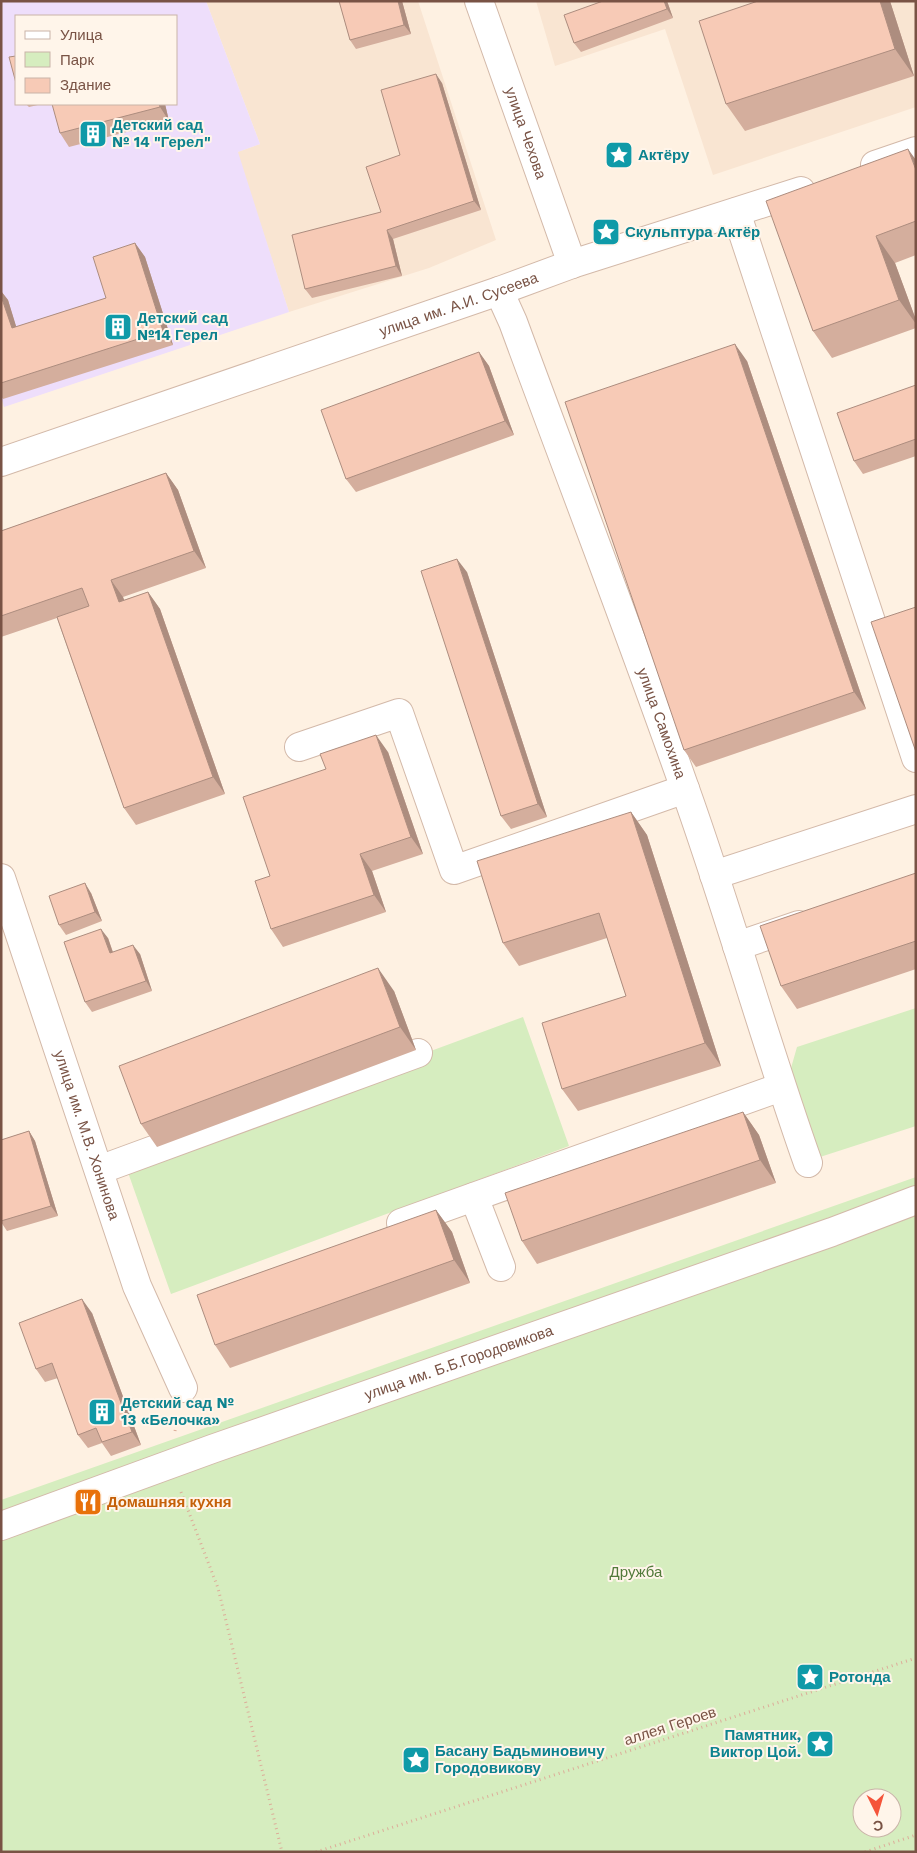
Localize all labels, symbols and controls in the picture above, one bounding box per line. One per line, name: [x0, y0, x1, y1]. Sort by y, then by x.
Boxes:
legend: [15, 15, 178, 105]
text: Улица: [60, 26, 103, 44]
text: Парк: [60, 51, 94, 69]
text: Здание: [60, 76, 111, 94]
street label: улица Чехова: [501, 85, 550, 182]
place label: Детский сад № 14 "Герел": [112, 116, 211, 151]
building icon: Детский сад № 14 "Герел": [78, 119, 108, 149]
place icon: Актёру: [604, 140, 634, 170]
place label: Актёру: [638, 146, 690, 164]
place icon: Скульптура Актёр: [591, 217, 621, 247]
place label: Скульптура Актёр: [625, 223, 760, 241]
street label: улица им. А.И. Сусеева: [377, 268, 541, 340]
place label: Детский сад №14 Герел: [137, 309, 229, 344]
building icon: Детский сад №14 Герел: [103, 312, 133, 342]
street label: улица Самохина: [633, 665, 690, 782]
street label: улица им. М.В. Хонинова: [50, 1048, 124, 1223]
street label: улица им. Б.Б.Городовикова: [362, 1321, 556, 1404]
place label: Детский сад № 13 «Белочка»: [121, 1394, 234, 1429]
building icon: Детский сад № 13 «Белочка»: [87, 1397, 117, 1427]
restaurant icon: Домашняя кухня: [73, 1487, 103, 1517]
place label: Домашняя кухня: [107, 1493, 232, 1511]
park label: Дружба: [610, 1563, 663, 1581]
place icon: Ротонда: [795, 1662, 825, 1692]
place label: Ротонда: [829, 1668, 891, 1686]
street label: аллея Героев: [622, 1703, 718, 1749]
place label: Памятник, Виктор Цой.: [710, 1726, 801, 1761]
place icon: Памятник, Виктор Цой.: [805, 1729, 835, 1759]
place label: Басану Бадьминовичу Городовикову: [435, 1742, 605, 1777]
place icon: Басану Бадьминовичу Городовикову: [401, 1745, 431, 1775]
north arrow: [852, 1788, 902, 1838]
text: С: [872, 1818, 884, 1834]

